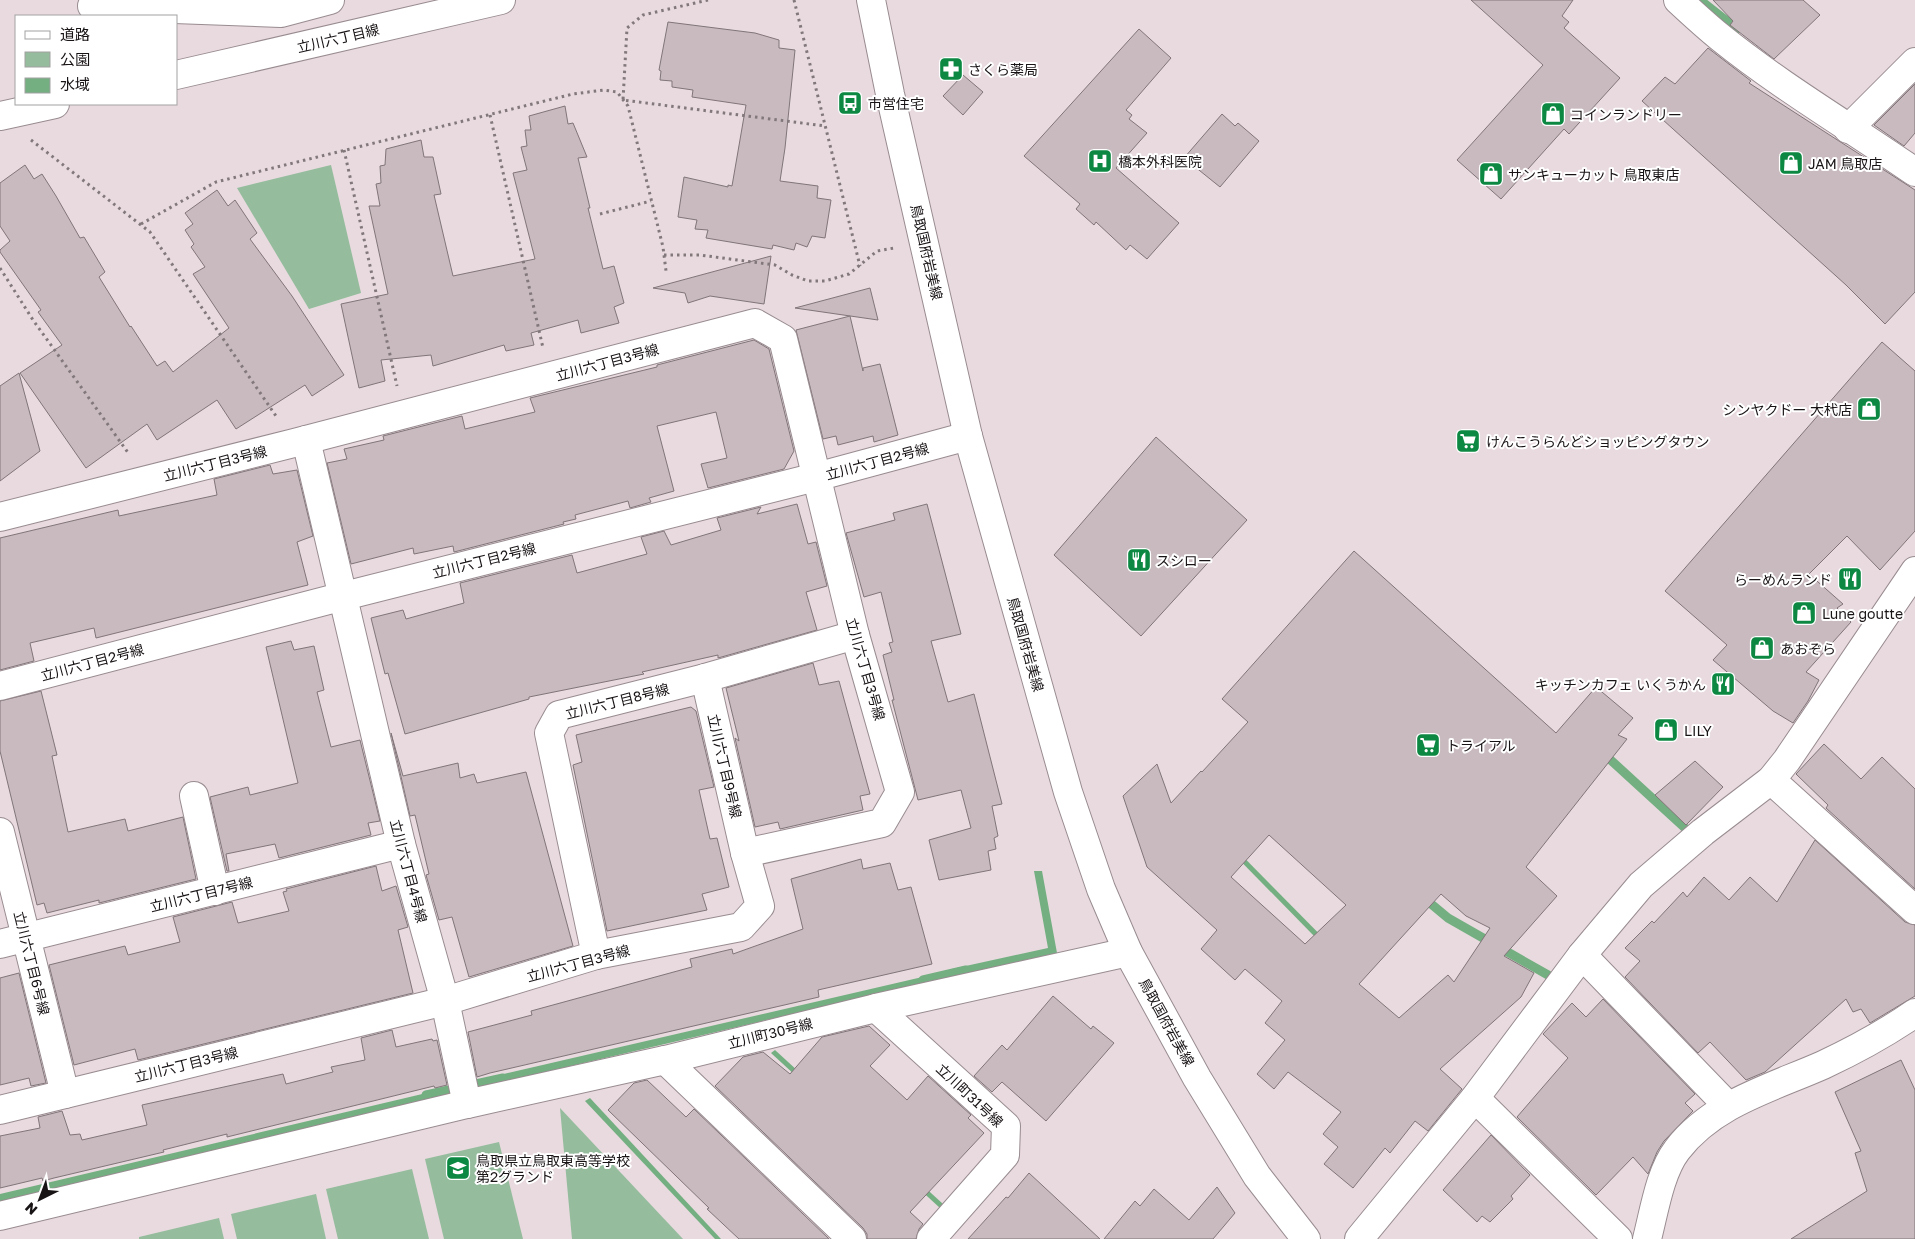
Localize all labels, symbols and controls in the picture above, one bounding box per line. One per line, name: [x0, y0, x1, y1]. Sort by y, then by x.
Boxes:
legend: [15, 15, 178, 105]
street label: 立川六丁目線: [295, 20, 381, 56]
text: 道路: [60, 25, 90, 43]
text: 公園: [60, 50, 90, 68]
pharmacy icon: さくら薬局: [938, 56, 964, 82]
place label: さくら薬局: [968, 61, 1038, 78]
text: 水域: [60, 75, 90, 93]
bus stop icon: 市営住宅: [837, 90, 863, 116]
place label: 市営住宅: [868, 95, 924, 112]
shop icon: コインランドリー: [1540, 101, 1566, 127]
place label: コインランドリー: [1570, 106, 1682, 123]
hospital icon: 橋本外科医院: [1087, 148, 1113, 174]
shop icon: JAM 鳥取店: [1778, 150, 1804, 176]
place label: 橋本外科医院: [1118, 153, 1202, 170]
place label: JAM 鳥取店: [1808, 155, 1882, 172]
shop icon: サンキューカット 鳥取東店: [1478, 161, 1504, 187]
place label: サンキューカット 鳥取東店: [1508, 166, 1680, 183]
street label: 鳥取国府岩美線: [908, 202, 946, 302]
street label: 立川六丁目3号線: [554, 340, 660, 384]
shop icon: シンヤクドー 大杙店: [1856, 396, 1882, 422]
place label: シンヤクドー 大杙店: [1723, 401, 1852, 418]
supermarket icon: けんこうらんどショッピングタウン: [1455, 428, 1481, 454]
place label: けんこうらんどショッピングタウン: [1486, 433, 1710, 450]
street label: 立川六丁目2号線: [824, 439, 930, 483]
street label: 立川六丁目3号線: [161, 442, 269, 484]
street label: 立川六丁目2号線: [430, 539, 538, 581]
restaurant icon: スシロー: [1126, 547, 1152, 573]
place label: スシロー: [1156, 552, 1212, 569]
restaurant icon: らーめんランド: [1837, 566, 1863, 592]
place label: らーめんランド: [1734, 571, 1832, 588]
street label: 鳥取国府岩美線: [1004, 595, 1048, 693]
shop icon: Lune goutte: [1791, 600, 1817, 626]
place label: Lune goutte: [1822, 605, 1903, 622]
street label: 立川六丁目3号線: [843, 616, 889, 722]
shop icon: あおぞら: [1749, 635, 1775, 661]
street label: 立川六丁目2号線: [39, 640, 145, 684]
place label: あおぞら: [1780, 640, 1836, 657]
restaurant icon: キッチンカフェ いくうかん: [1710, 671, 1736, 697]
place label: キッチンカフェ いくうかん: [1535, 676, 1706, 693]
street label: 立川六丁目8号線: [563, 680, 671, 722]
street label: 立川六丁目9号線: [705, 712, 745, 820]
shop icon: LILY: [1653, 717, 1679, 743]
place label: LILY: [1684, 722, 1712, 739]
supermarket icon: トライアル: [1415, 732, 1441, 758]
place label: トライアル: [1446, 737, 1516, 754]
street label: 立川六丁目4号線: [387, 817, 431, 925]
street label: 立川六丁目7号線: [148, 873, 254, 915]
street label: 立川六丁目6号線: [11, 909, 53, 1017]
street label: 立川六丁目3号線: [525, 941, 631, 985]
street label: 鳥取国府岩美線: [1136, 975, 1198, 1069]
street label: 立川町30号線: [726, 1014, 814, 1052]
street label: 立川六丁目3号線: [132, 1043, 240, 1085]
street label: 立川町31号線: [933, 1060, 1007, 1130]
place label: 鳥取県立鳥取東高等学校 第2グランド: [476, 1152, 630, 1185]
school or university icon: 鳥取県立鳥取東高等学校 第2グランド: [445, 1155, 471, 1181]
north arrow: [15, 1174, 65, 1224]
text: N: [21, 1199, 41, 1219]

